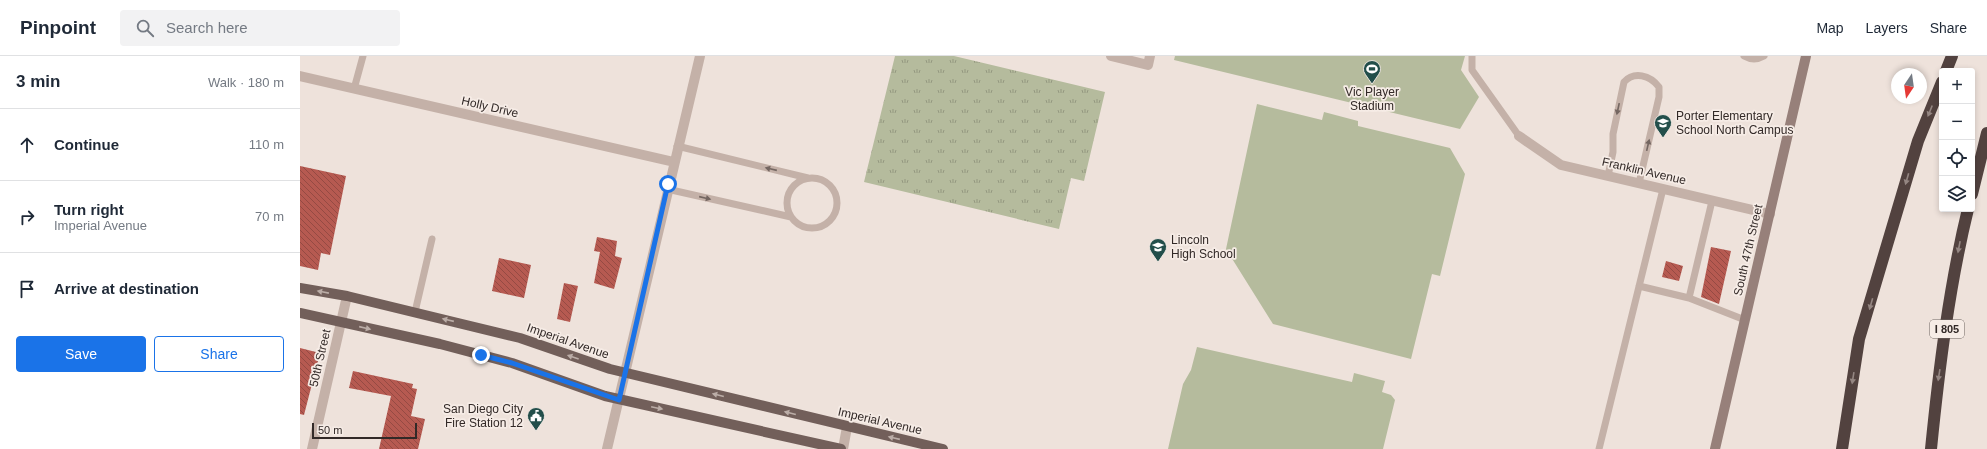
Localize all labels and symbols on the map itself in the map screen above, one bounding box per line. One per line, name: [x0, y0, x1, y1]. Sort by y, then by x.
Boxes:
sports icon: Vic Player Stadium: [1362, 59, 1382, 84]
north arrow: [1891, 68, 1927, 104]
place label: Vic Player Stadium: [1345, 85, 1399, 113]
street label: Holly Drive: [460, 94, 520, 120]
one-way arrow: [1614, 103, 1620, 116]
one-way arrow: [1927, 106, 1933, 117]
place label: Porter Elementary School North Campus: [1676, 109, 1793, 137]
school or university icon: Porter Elementary School North Campus: [1653, 113, 1673, 138]
one-way arrow: [1645, 139, 1651, 152]
street label: Franklin Avenue: [1601, 155, 1688, 188]
one-way arrow: [764, 165, 777, 171]
one-way arrow: [1904, 173, 1910, 185]
route start: [659, 175, 677, 193]
one-way arrow: [699, 195, 712, 201]
street label: South 47th Street: [1731, 202, 1765, 297]
place label: Lincoln High School: [1171, 233, 1236, 261]
school or university icon: Lincoln High School: [1148, 237, 1168, 262]
one-way arrow: [1956, 241, 1962, 253]
one-way arrow: [317, 289, 330, 295]
one-way arrow: [1868, 298, 1874, 310]
one-way arrow: [442, 317, 454, 323]
street label: Imperial Avenue: [525, 320, 611, 362]
road number: I 805: [1930, 320, 1964, 338]
one-way arrow: [359, 325, 372, 331]
street label: 50th Street: [307, 327, 334, 388]
route end: [472, 346, 490, 364]
one-way arrow: [567, 353, 579, 359]
one-way arrow: [1936, 369, 1942, 381]
one-way arrow: [1850, 372, 1856, 384]
one-way arrow: [712, 392, 724, 398]
place label: San Diego City Fire Station 12: [443, 402, 523, 430]
street label: Imperial Avenue: [837, 405, 924, 438]
public building icon: San Diego City Fire Station 12: [526, 406, 546, 431]
one-way arrow: [651, 406, 663, 412]
one-way arrow: [783, 409, 796, 415]
scale bar: [312, 421, 417, 440]
one-way arrow: [888, 434, 900, 440]

